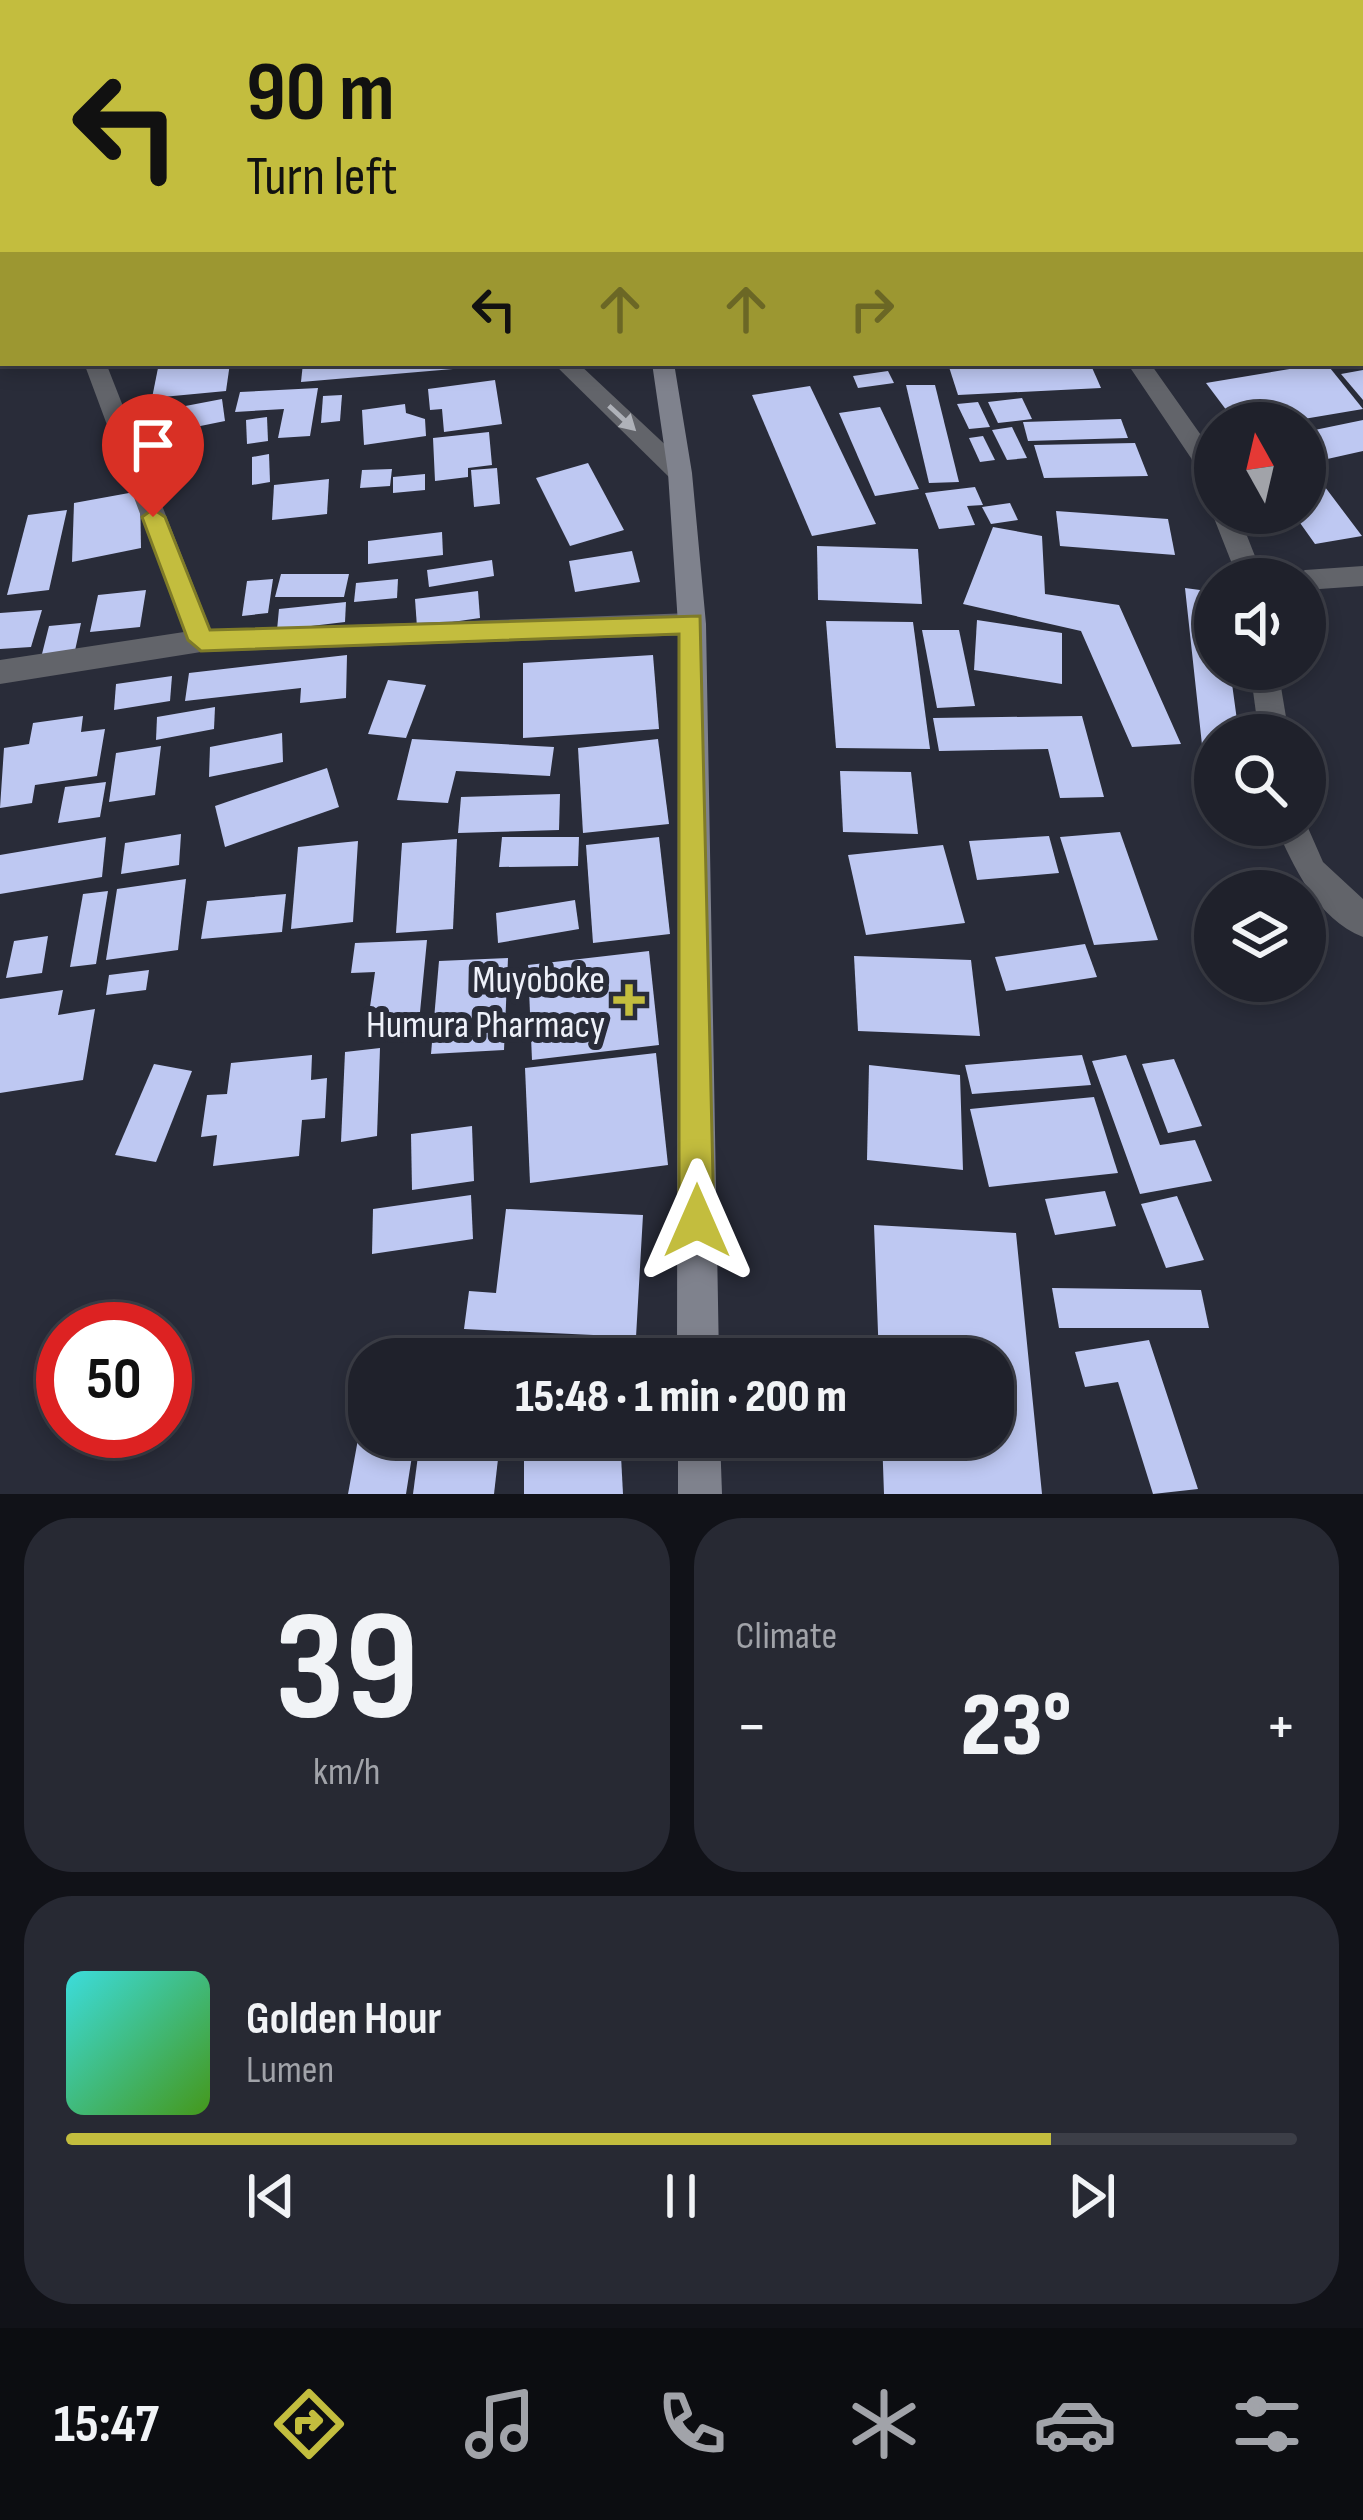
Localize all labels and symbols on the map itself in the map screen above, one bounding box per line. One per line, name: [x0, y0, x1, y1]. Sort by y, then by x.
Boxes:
pin: [102, 394, 204, 517]
north arrow: [1194, 402, 1326, 534]
one-way arrow: [607, 403, 636, 431]
place label: Muyoboke Humura Pharmacy: [366, 957, 605, 1049]
marker: Muyoboke Humura Pharmacy: [616, 987, 642, 1013]
position arrow: [634, 1158, 760, 1284]
speed limit sign: 50: [36, 1302, 192, 1458]

